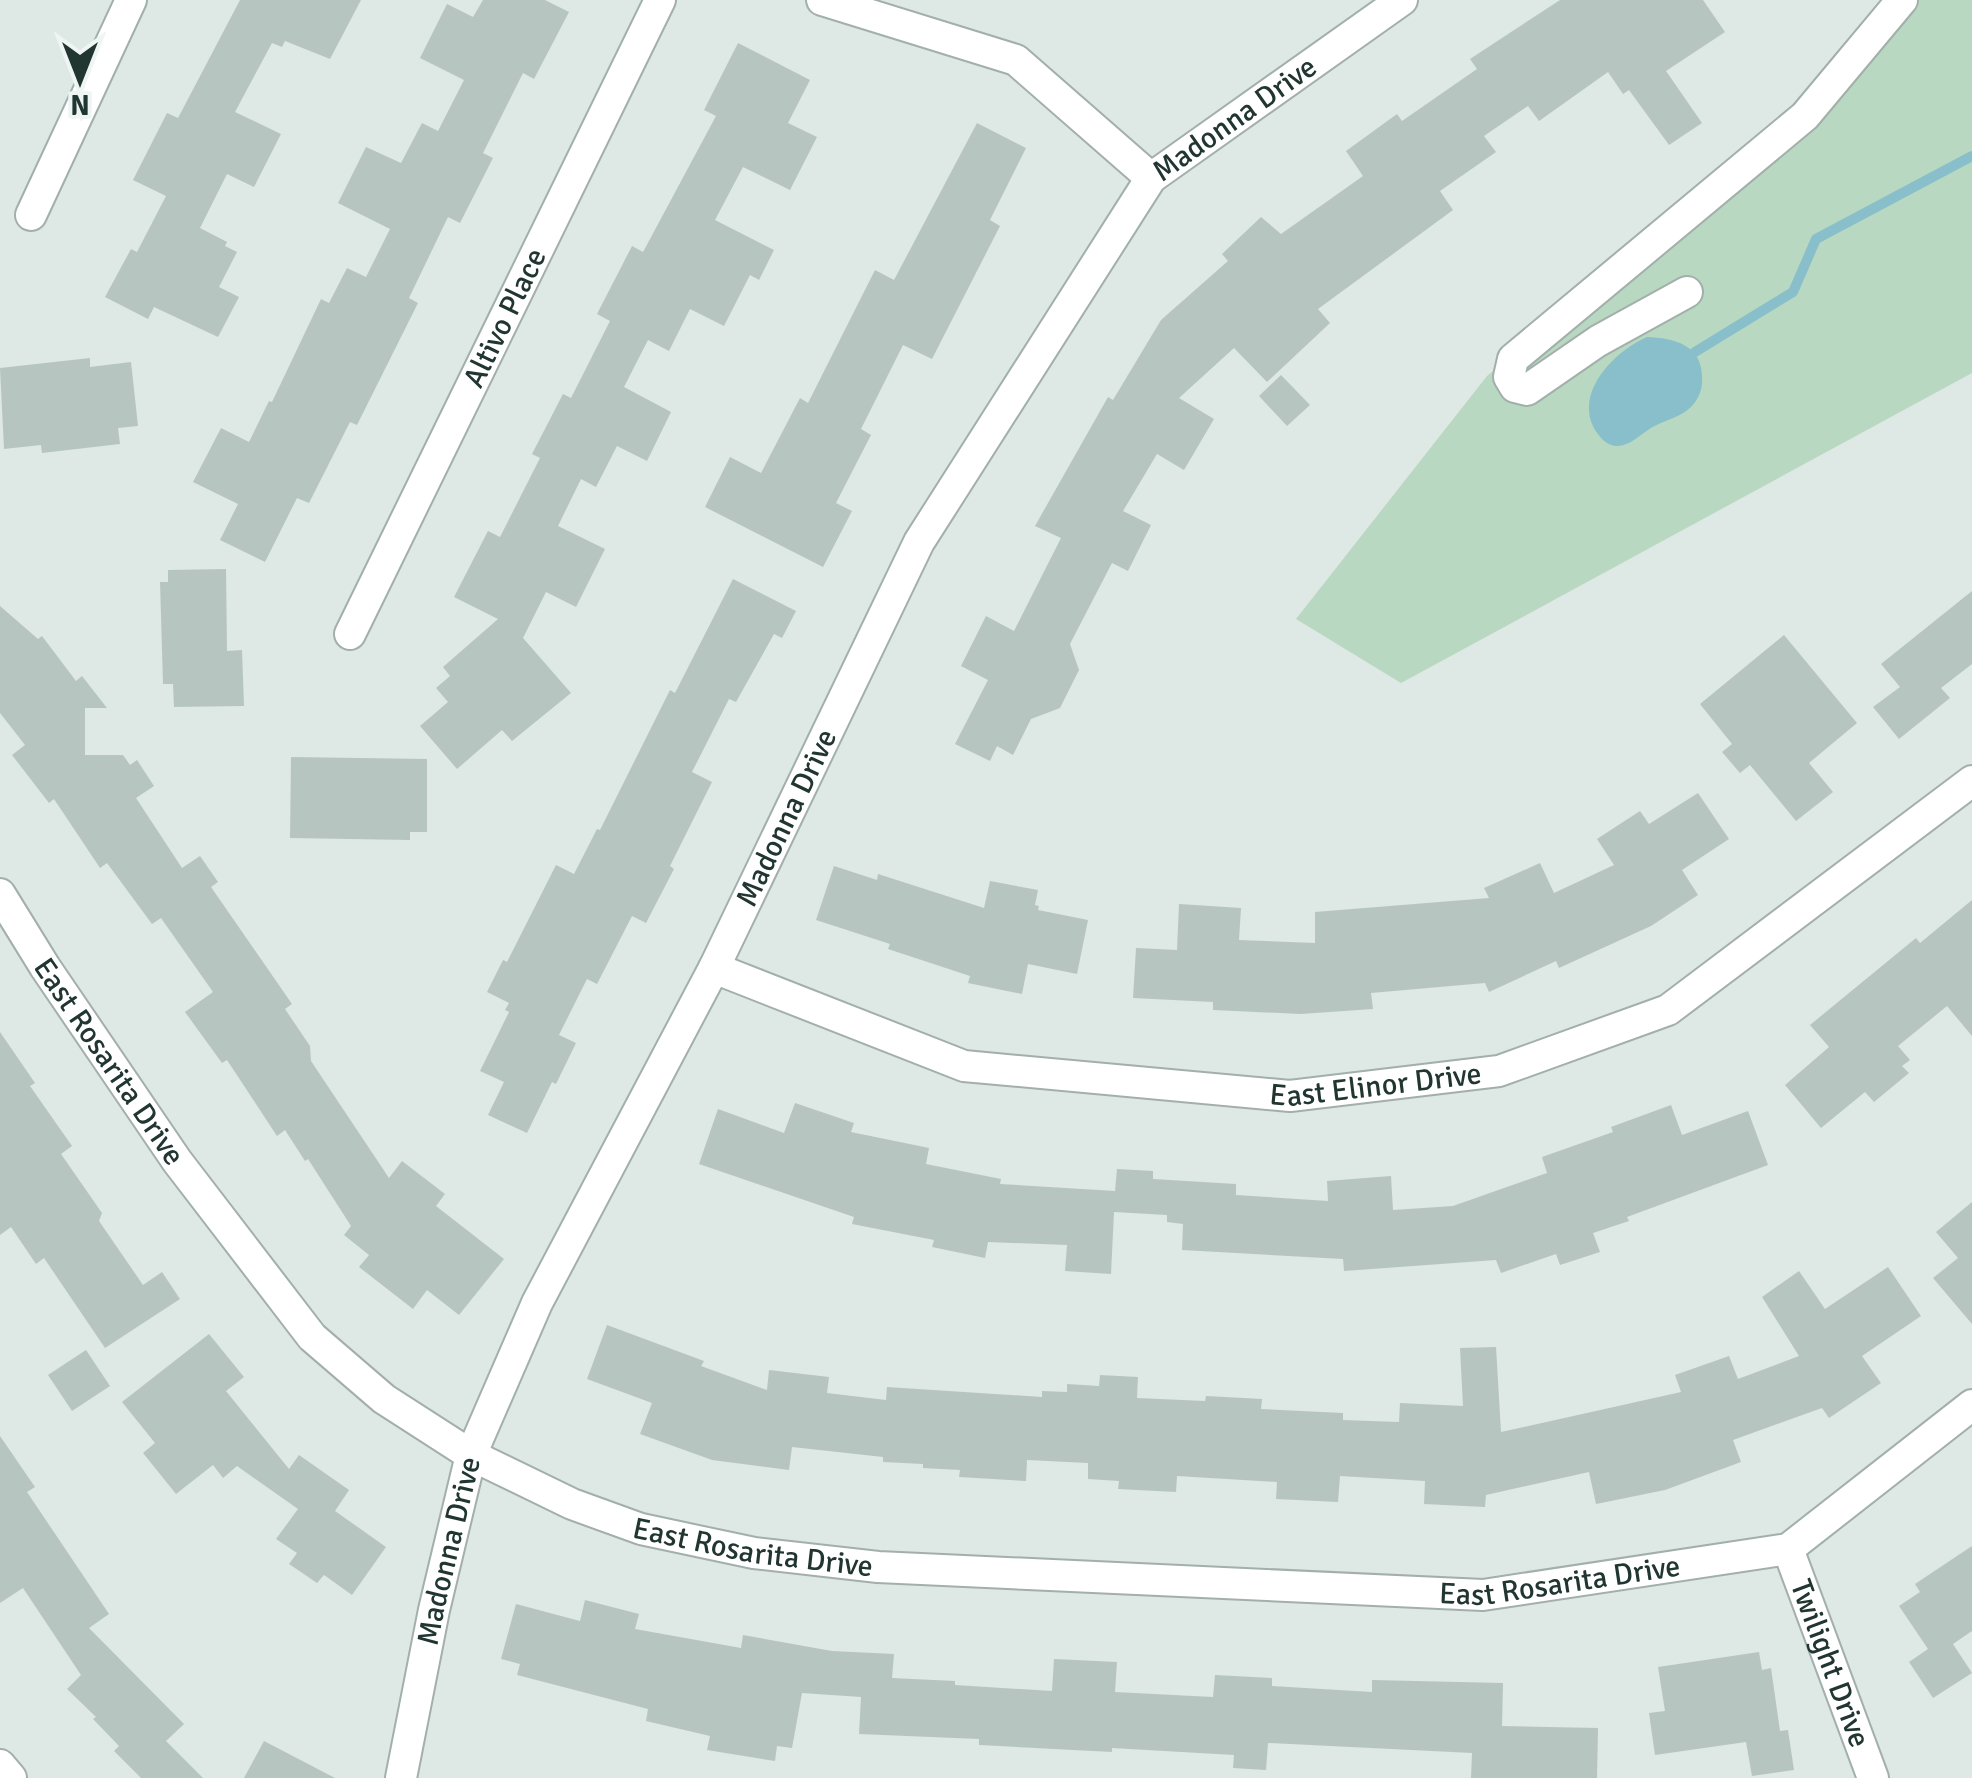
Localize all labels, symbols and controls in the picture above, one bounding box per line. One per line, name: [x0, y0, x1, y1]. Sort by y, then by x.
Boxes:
north arrow: [30, 30, 130, 130]
street label: Madonna Drive: [1145, 48, 1324, 190]
text: N: [70, 87, 90, 121]
street label: Altivo Place: [455, 242, 554, 393]
street label: Madonna Drive: [728, 723, 845, 912]
street label: East Rosarita Drive: [26, 951, 193, 1172]
street label: East Elinor Drive: [1268, 1055, 1483, 1115]
street label: Madonna Drive: [409, 1453, 488, 1648]
street label: East Rosarita Drive: [630, 1509, 875, 1585]
street label: East Rosarita Drive: [1438, 1547, 1683, 1614]
street label: Twilight Drive: [1782, 1574, 1878, 1752]

